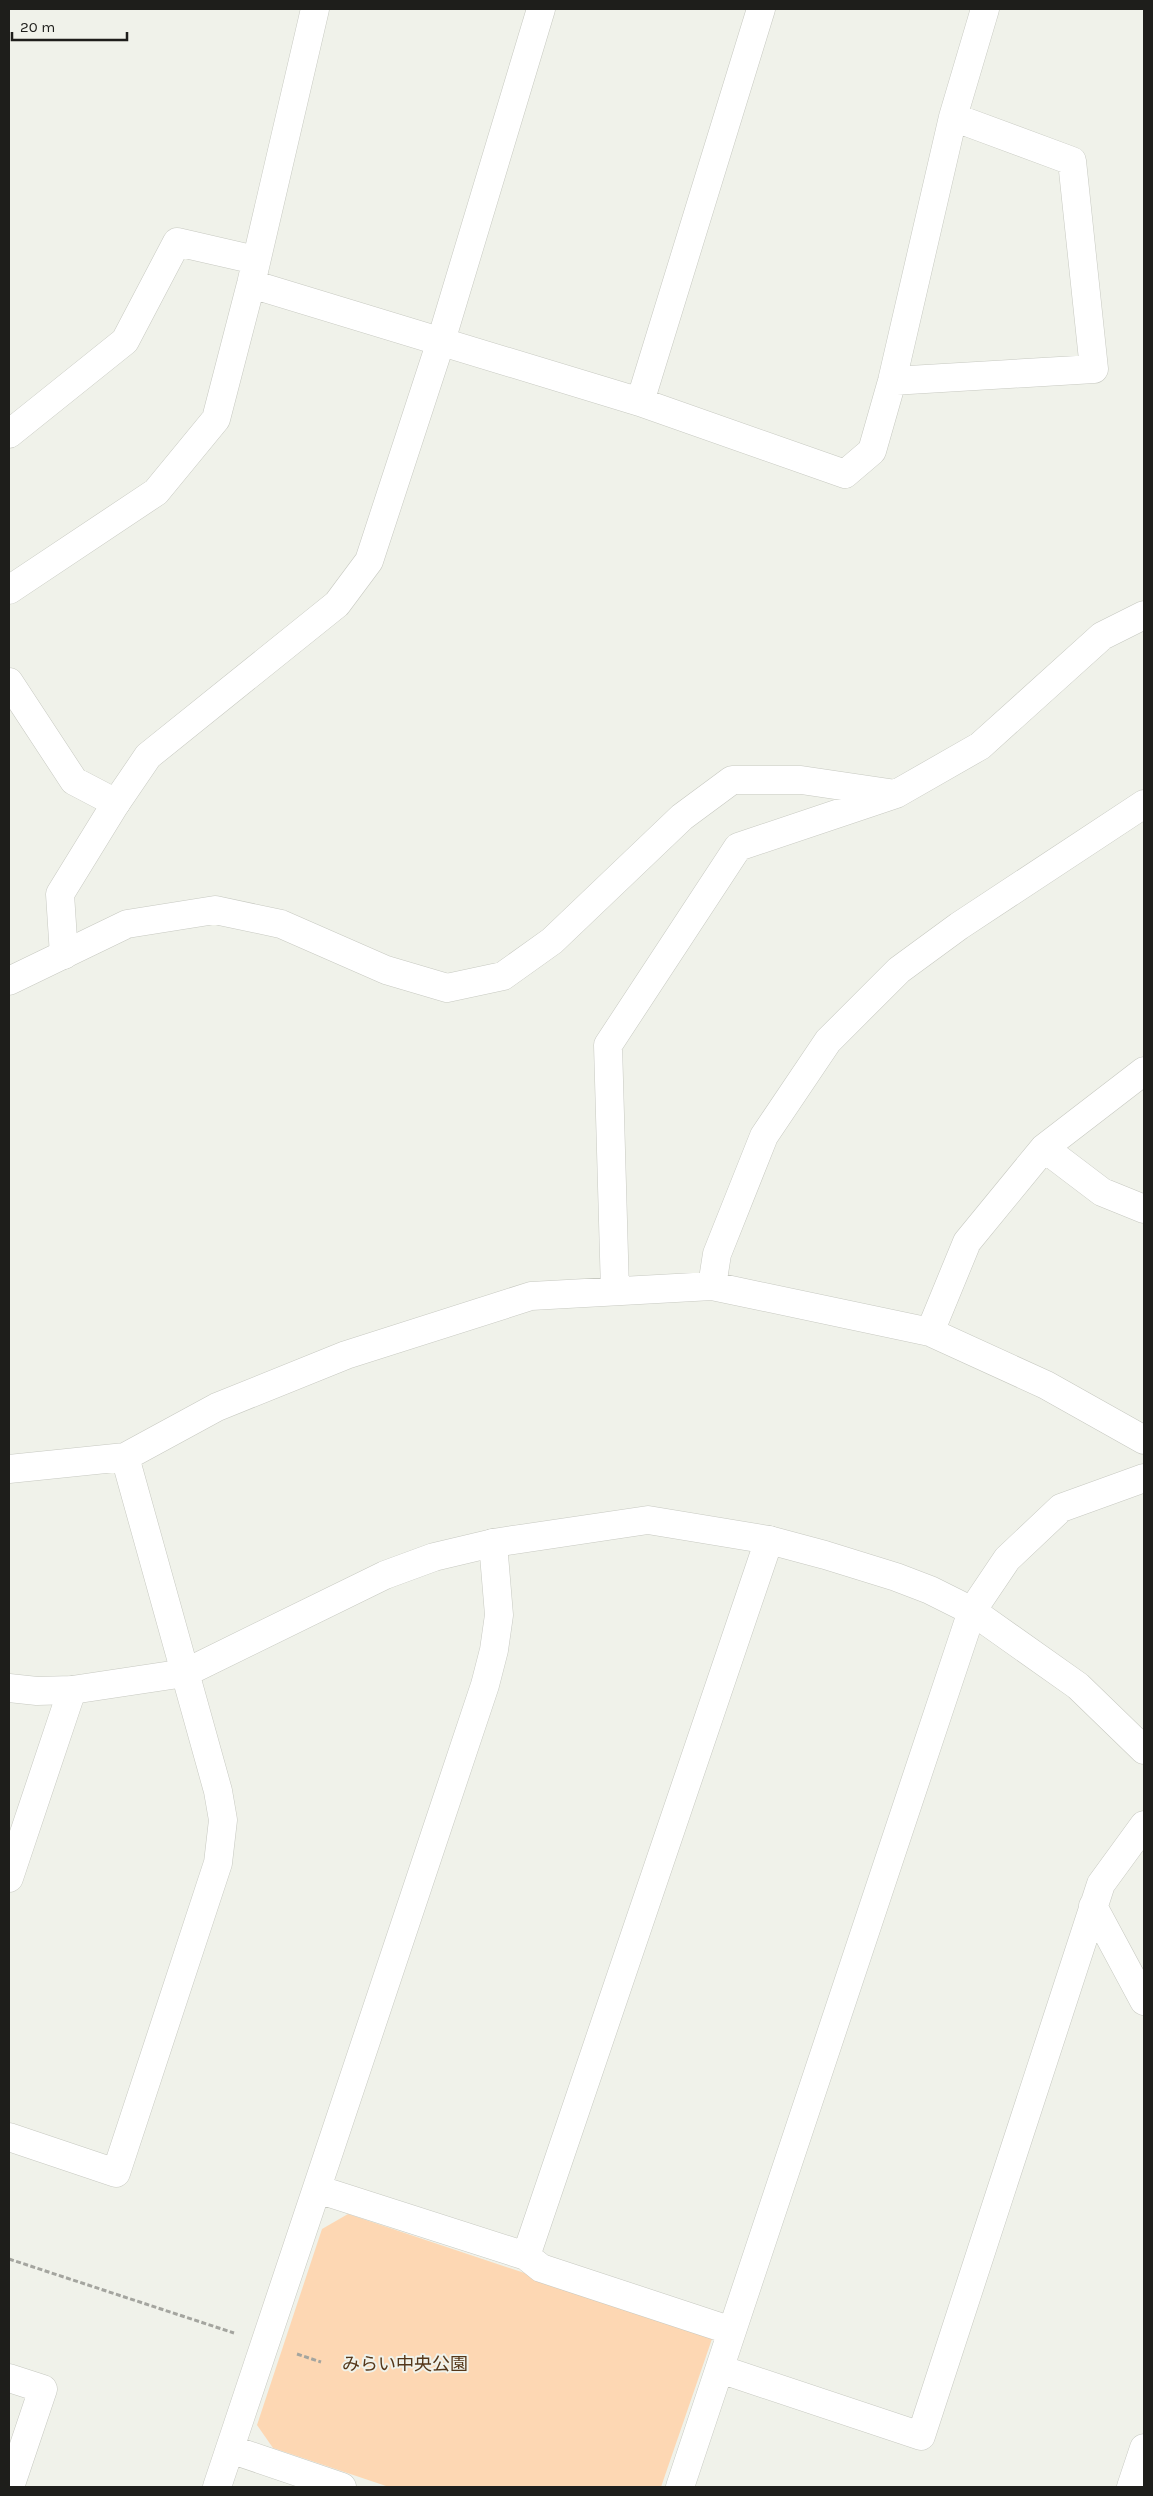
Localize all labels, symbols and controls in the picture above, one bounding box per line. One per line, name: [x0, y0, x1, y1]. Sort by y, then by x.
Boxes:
scale bar: [12, 10, 128, 42]
text: 20 m: [20, 18, 55, 36]
park label: みらい中央公園: [342, 2353, 468, 2375]

